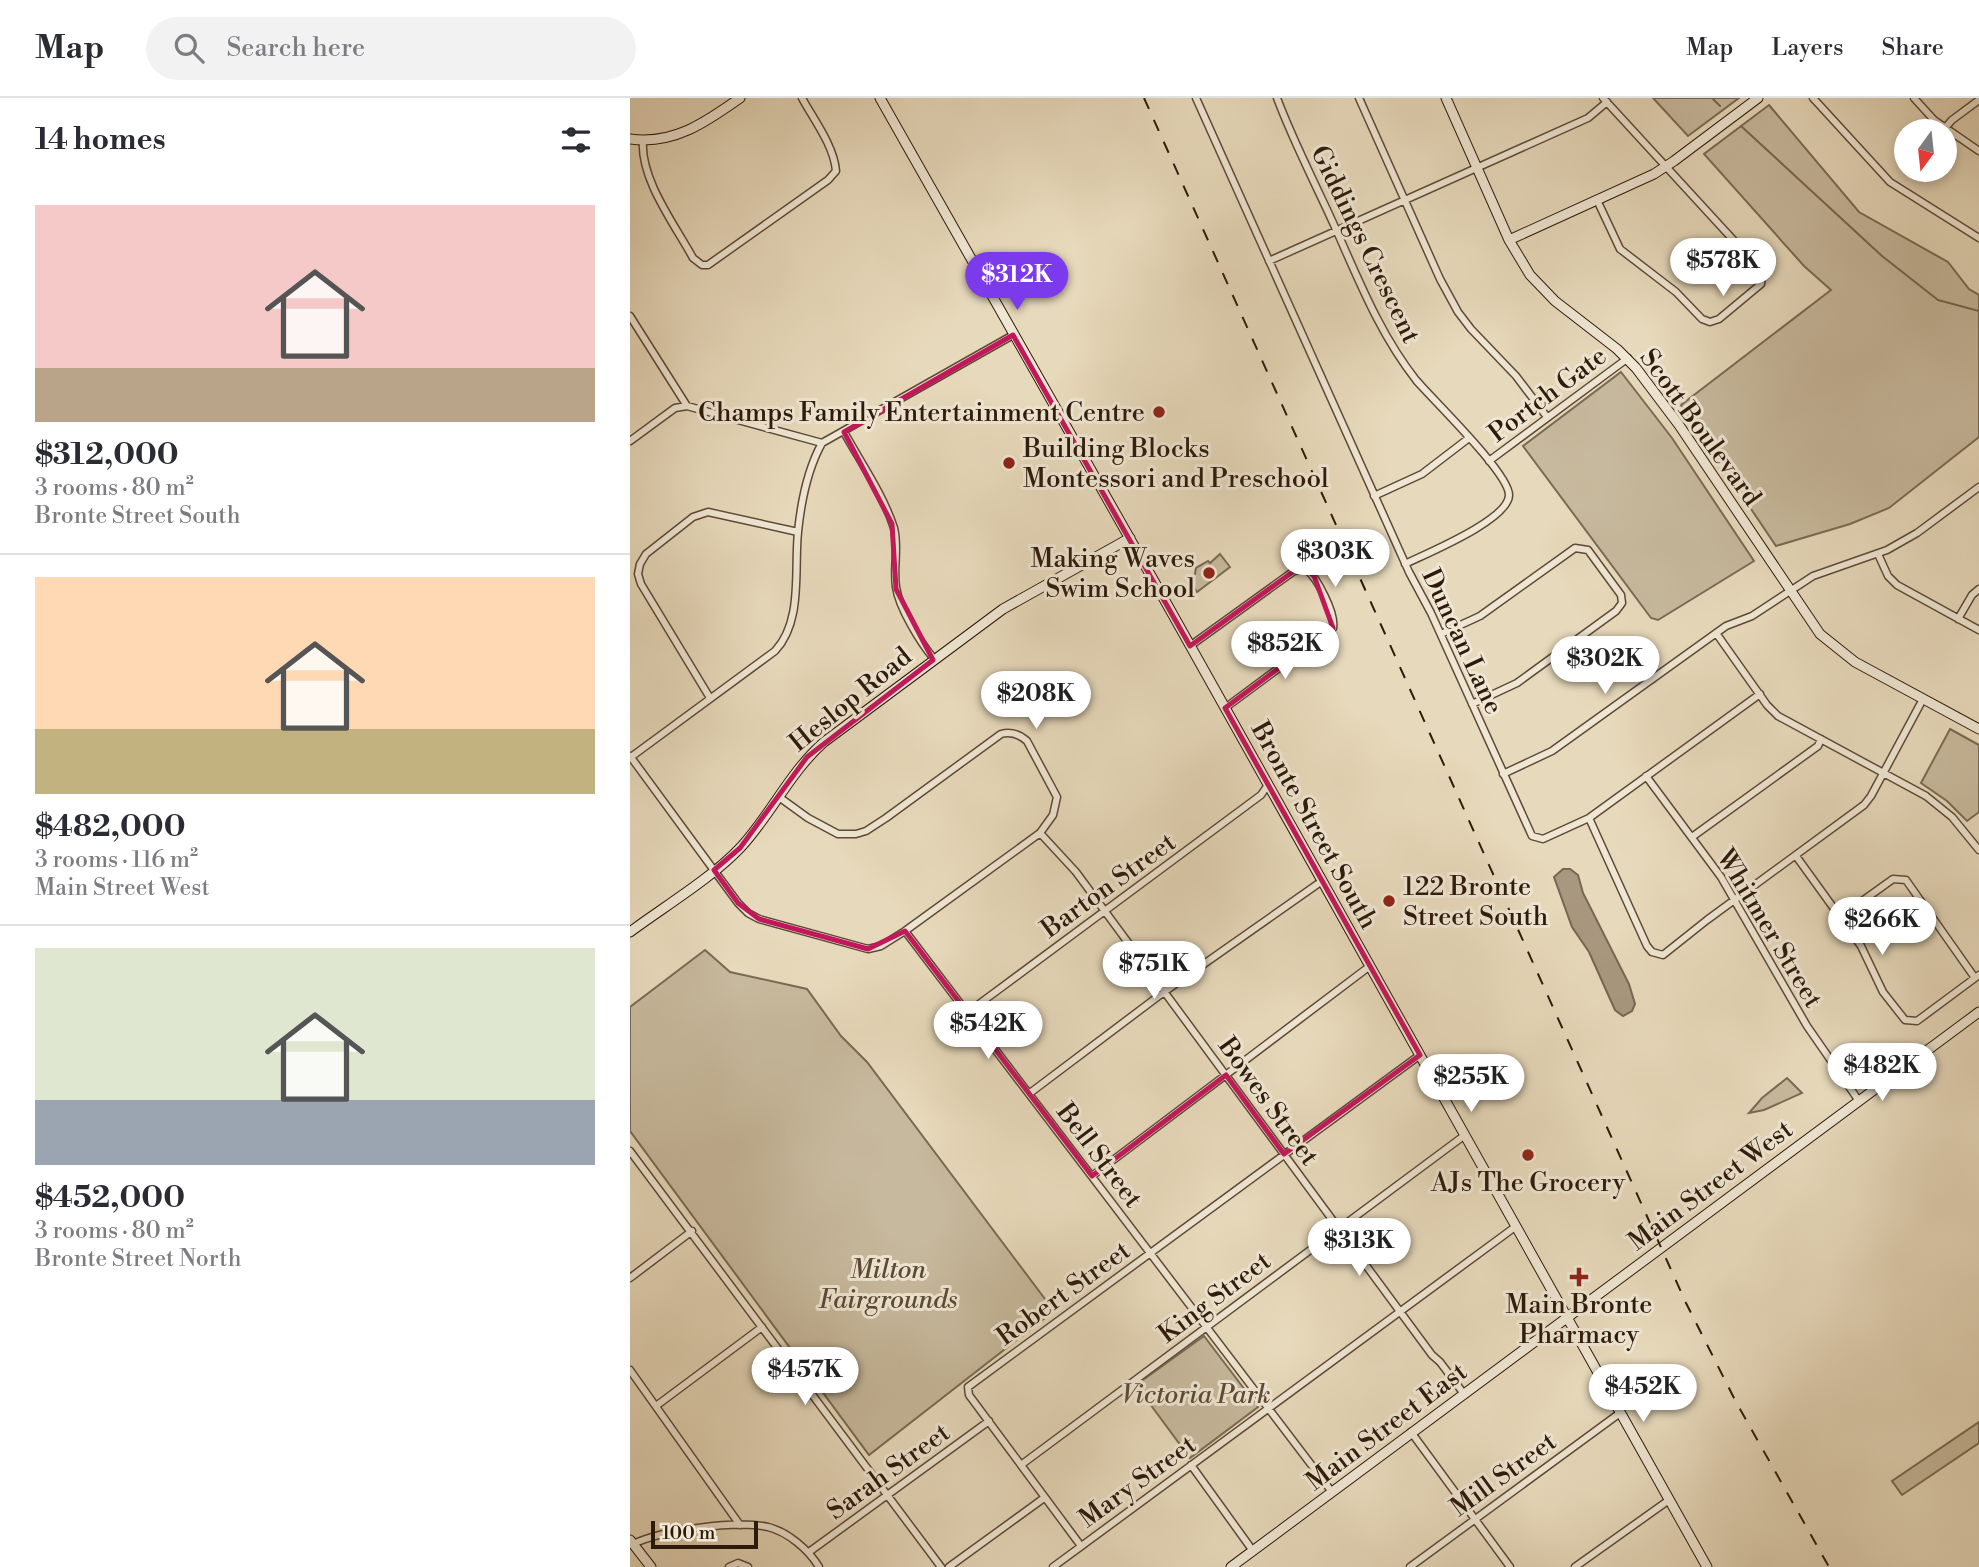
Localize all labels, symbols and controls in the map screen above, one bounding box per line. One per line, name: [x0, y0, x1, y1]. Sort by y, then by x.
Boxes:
search box: [146, 17, 636, 80]
text: Map: [35, 28, 104, 69]
icon: search: [170, 29, 208, 67]
text: Search here: [226, 32, 365, 64]
text: Map: [1686, 33, 1733, 63]
text: Layers: [1771, 33, 1843, 63]
text: Share: [1881, 33, 1944, 63]
north arrow: [1894, 119, 1956, 182]
map controls: [1894, 119, 1957, 182]
text: 14 homes: [35, 121, 166, 159]
icon: filters: [557, 121, 595, 159]
street label: Giddings Crescent: [1303, 140, 1427, 348]
pin: $578K: [1674, 238, 1772, 298]
text: $578K: [1686, 247, 1760, 275]
icon: home: [252, 251, 378, 377]
pin: $312K: [968, 252, 1066, 312]
text: $312K: [981, 261, 1053, 289]
street label: Portch Gate: [1482, 340, 1613, 450]
street label: Scott Boulevard: [1632, 343, 1768, 513]
place label: Champs Family Entertainment Centre: [698, 397, 1145, 429]
marker: Champs Family Entertainment Centre: [1151, 404, 1167, 420]
place label: Building Blocks Montessori and Preschool: [1022, 433, 1329, 495]
text: $312,000: [35, 436, 179, 474]
marker: Building Blocks Montessori and Preschool: [1001, 455, 1017, 471]
text: 3 rooms · 80 m²: [35, 474, 194, 502]
text: Bronte Street South: [35, 502, 240, 530]
pin: $303K: [1286, 530, 1384, 589]
text: $303K: [1297, 538, 1373, 566]
place label: Making Waves Swim School: [1030, 543, 1195, 605]
street label: Duncan Lane: [1414, 564, 1510, 719]
marker: Making Waves Swim School: [1201, 565, 1217, 581]
pin: $852K: [1236, 622, 1334, 681]
icon: home: [252, 623, 378, 749]
text: $852K: [1247, 630, 1323, 658]
pin: $302K: [1556, 636, 1654, 696]
street label: Heslop Road: [783, 641, 919, 759]
text: $302K: [1567, 645, 1643, 673]
pin: $208K: [987, 672, 1085, 731]
text: $208K: [997, 680, 1075, 708]
street label: Bronte Street South: [1243, 715, 1384, 935]
text: $482,000: [35, 808, 185, 846]
street label: Barton Street: [1034, 826, 1182, 946]
street label: Whitmer Street: [1709, 842, 1829, 1014]
text: 3 rooms · 116 m²: [35, 846, 198, 874]
place label: 122 Bronte Street South: [1403, 871, 1548, 933]
text: Main Street West: [35, 874, 210, 902]
marker: 122 Bronte Street South: [1381, 893, 1397, 909]
pin: $266K: [1833, 898, 1931, 957]
text: $266K: [1844, 906, 1920, 934]
pin: $751K: [1105, 942, 1203, 1001]
text: $751K: [1119, 950, 1189, 978]
icon: home: [252, 994, 378, 1120]
pin: $542K: [939, 1002, 1037, 1061]
text: $542K: [950, 1010, 1026, 1038]
street label: Bowes Street: [1210, 1030, 1325, 1172]
pin: $482K: [1833, 1044, 1931, 1103]
text: $482K: [1844, 1052, 1920, 1080]
pin: $255K: [1422, 1054, 1520, 1114]
text: $255K: [1433, 1063, 1509, 1091]
street label: Bell Street: [1049, 1096, 1149, 1214]
street label: Main Street West: [1622, 1114, 1799, 1258]
marker: AJs The Grocery: [1520, 1147, 1536, 1163]
place label: AJs The Grocery: [1430, 1167, 1625, 1199]
text: $452,000: [35, 1179, 185, 1217]
text: 3 rooms · 80 m²: [35, 1217, 194, 1245]
pin: $313K: [1310, 1218, 1408, 1278]
text: $313K: [1324, 1227, 1394, 1255]
street label: Robert Street: [990, 1235, 1137, 1353]
text: Bronte Street North: [35, 1245, 241, 1273]
street label: King Street: [1152, 1245, 1277, 1350]
park label: Milton Fairgrounds: [818, 1254, 958, 1316]
marker: Main Bronte Pharmacy: [1571, 1269, 1587, 1285]
place label: Main Bronte Pharmacy: [1505, 1289, 1653, 1351]
pin: $457K: [756, 1348, 854, 1407]
text: $457K: [768, 1356, 842, 1384]
street label: Main Street East: [1300, 1356, 1473, 1498]
pin: $452K: [1594, 1364, 1692, 1424]
text: $452K: [1605, 1373, 1681, 1401]
park label: Victoria Park: [1121, 1379, 1271, 1411]
street label: Sarah Street: [821, 1417, 956, 1527]
street label: Mill Street: [1444, 1426, 1563, 1524]
street label: Mary Street: [1073, 1429, 1202, 1535]
scale bar: [651, 1518, 758, 1550]
text: 100 m: [662, 1521, 715, 1545]

